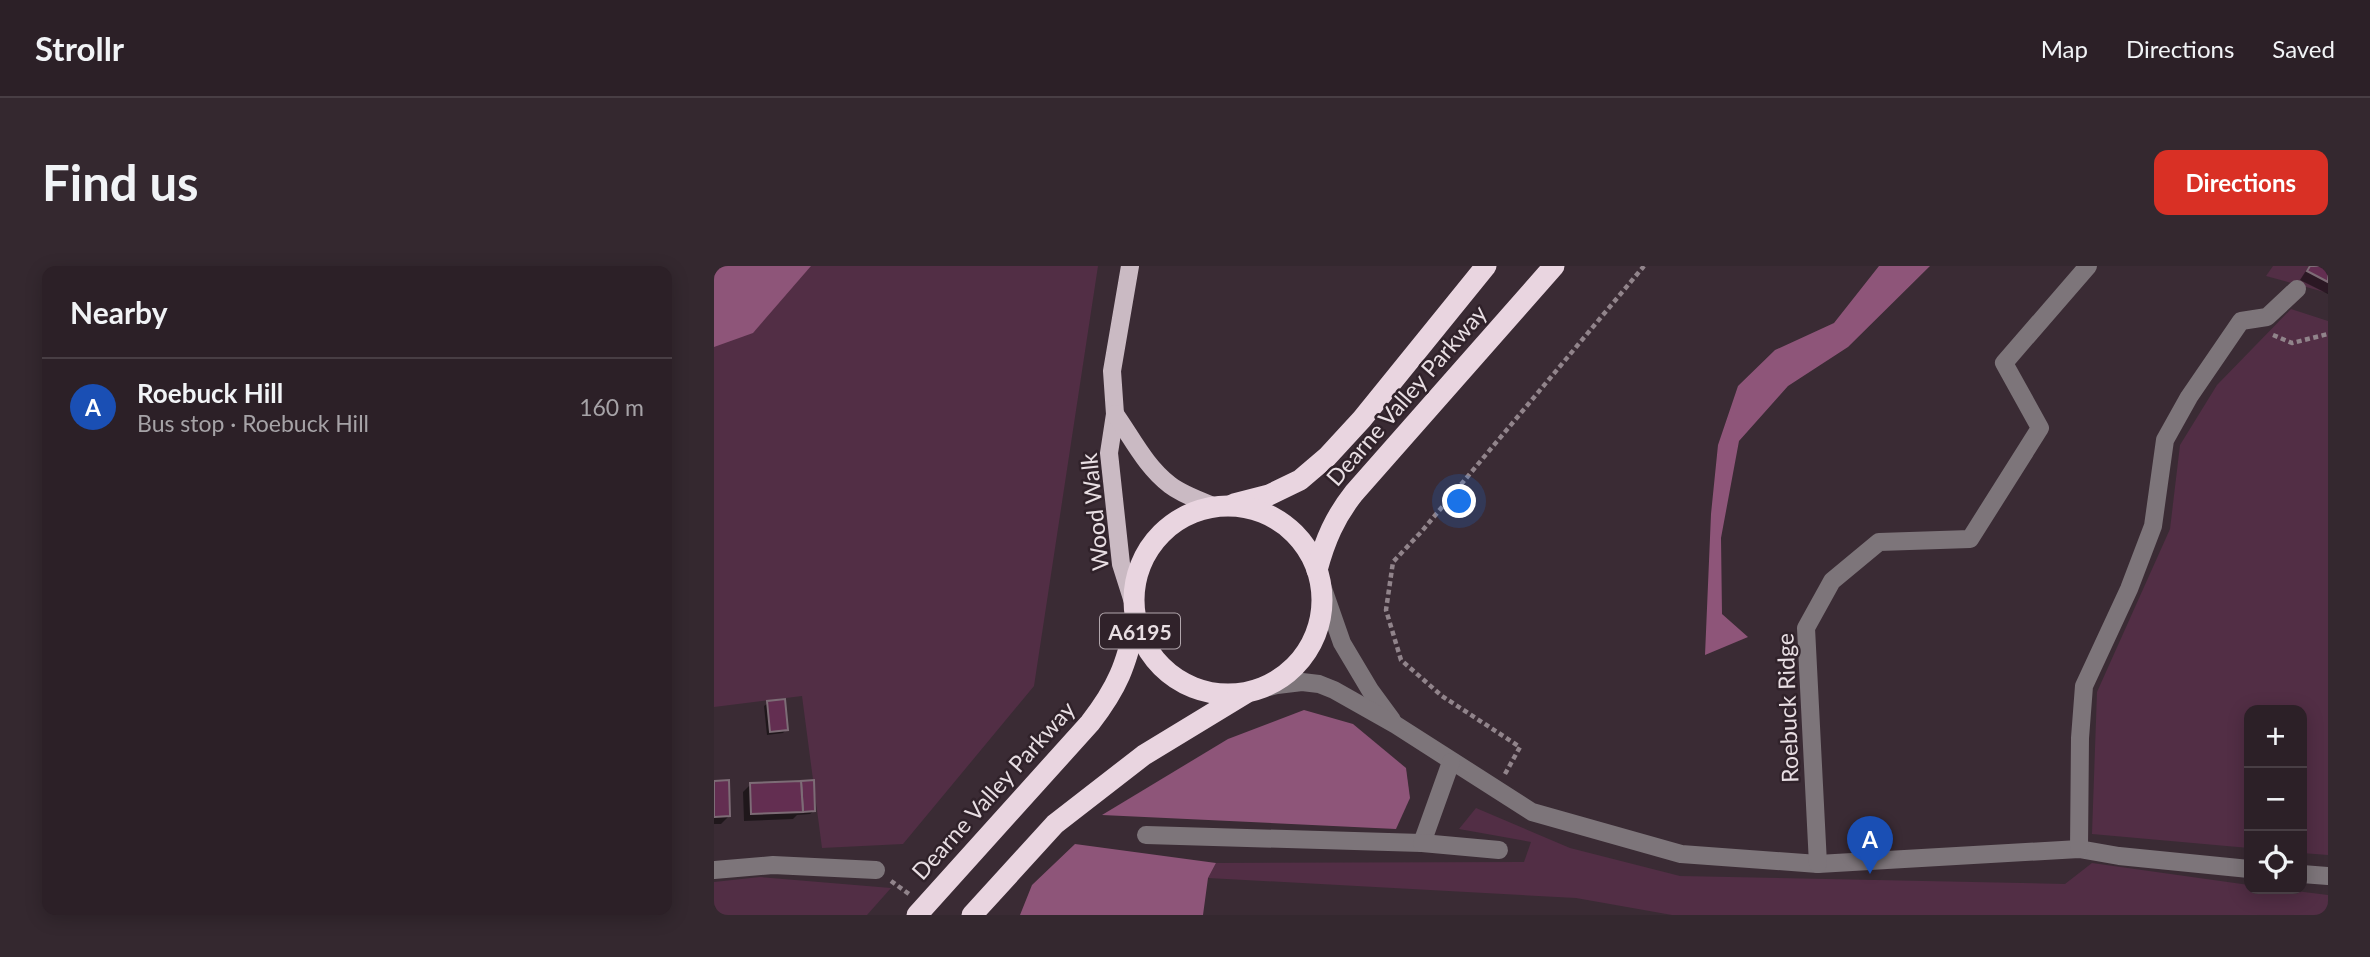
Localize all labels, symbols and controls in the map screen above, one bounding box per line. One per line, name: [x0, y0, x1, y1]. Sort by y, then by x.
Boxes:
text: Strollr: [35, 28, 124, 68]
text: Map: [2041, 34, 2088, 63]
text: Directions: [2126, 34, 2234, 63]
text: Saved: [2272, 34, 2335, 63]
button: Directions: [2154, 150, 2328, 215]
text: Find us: [42, 153, 199, 211]
text: Nearby: [70, 294, 168, 330]
street label: Dearne Valley Parkway: [1320, 299, 1492, 491]
text: Roebuck Hill: [137, 377, 283, 409]
text: A: [85, 393, 101, 421]
text: 160 m: [579, 393, 644, 421]
text: Bus stop · Roebuck Hill: [137, 409, 369, 437]
street label: Wood Walk: [1074, 451, 1114, 572]
your location: [1442, 484, 1476, 518]
road number: A6195: [1100, 614, 1180, 648]
street label: Roebuck Ridge: [1770, 633, 1804, 783]
street label: Dearne Valley Parkway: [906, 695, 1081, 885]
map controls: [2244, 705, 2307, 894]
button: +: [2244, 705, 2307, 768]
button: −: [2244, 768, 2307, 831]
pin: A: [1847, 816, 1893, 874]
button: locate: [2244, 831, 2307, 894]

